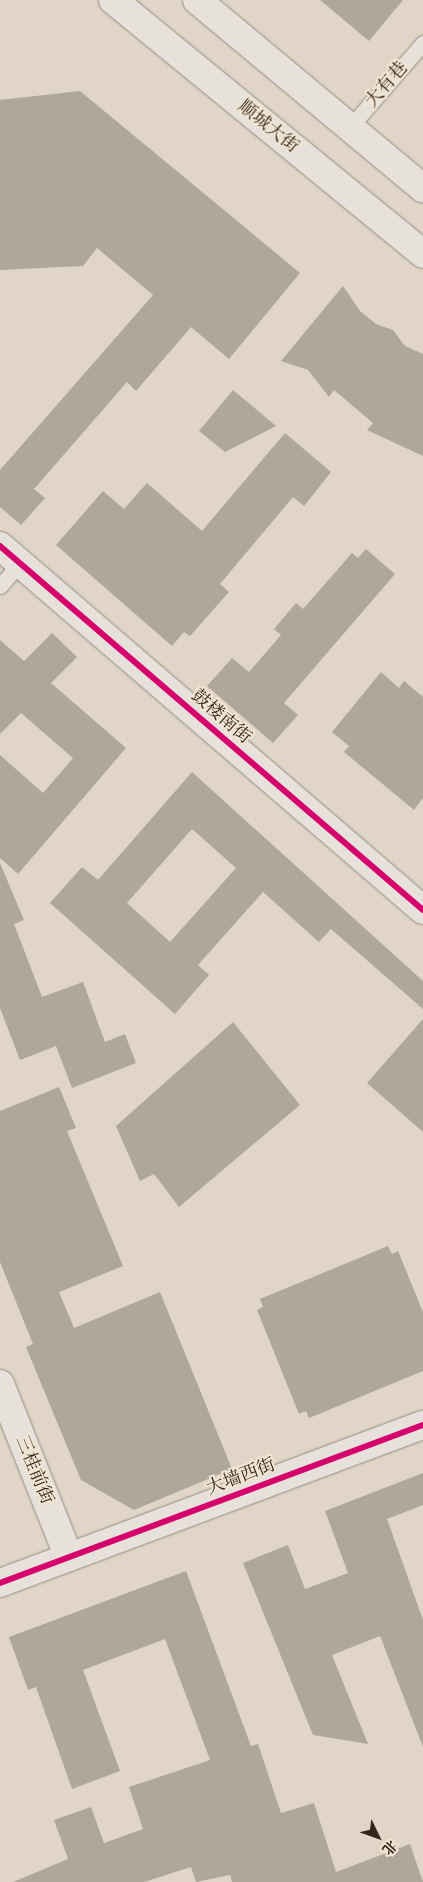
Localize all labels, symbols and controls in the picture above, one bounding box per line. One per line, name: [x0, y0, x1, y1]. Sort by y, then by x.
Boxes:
street label: 大有巷: [361, 58, 413, 112]
street label: 顺城大街: [233, 96, 303, 158]
street label: 鼓楼南街: [187, 685, 255, 749]
street label: 三桂前街: [11, 1433, 57, 1507]
street label: 大墙西街: [204, 1454, 278, 1500]
north arrow: [353, 1812, 403, 1862]
text: 北: [378, 1836, 401, 1858]

